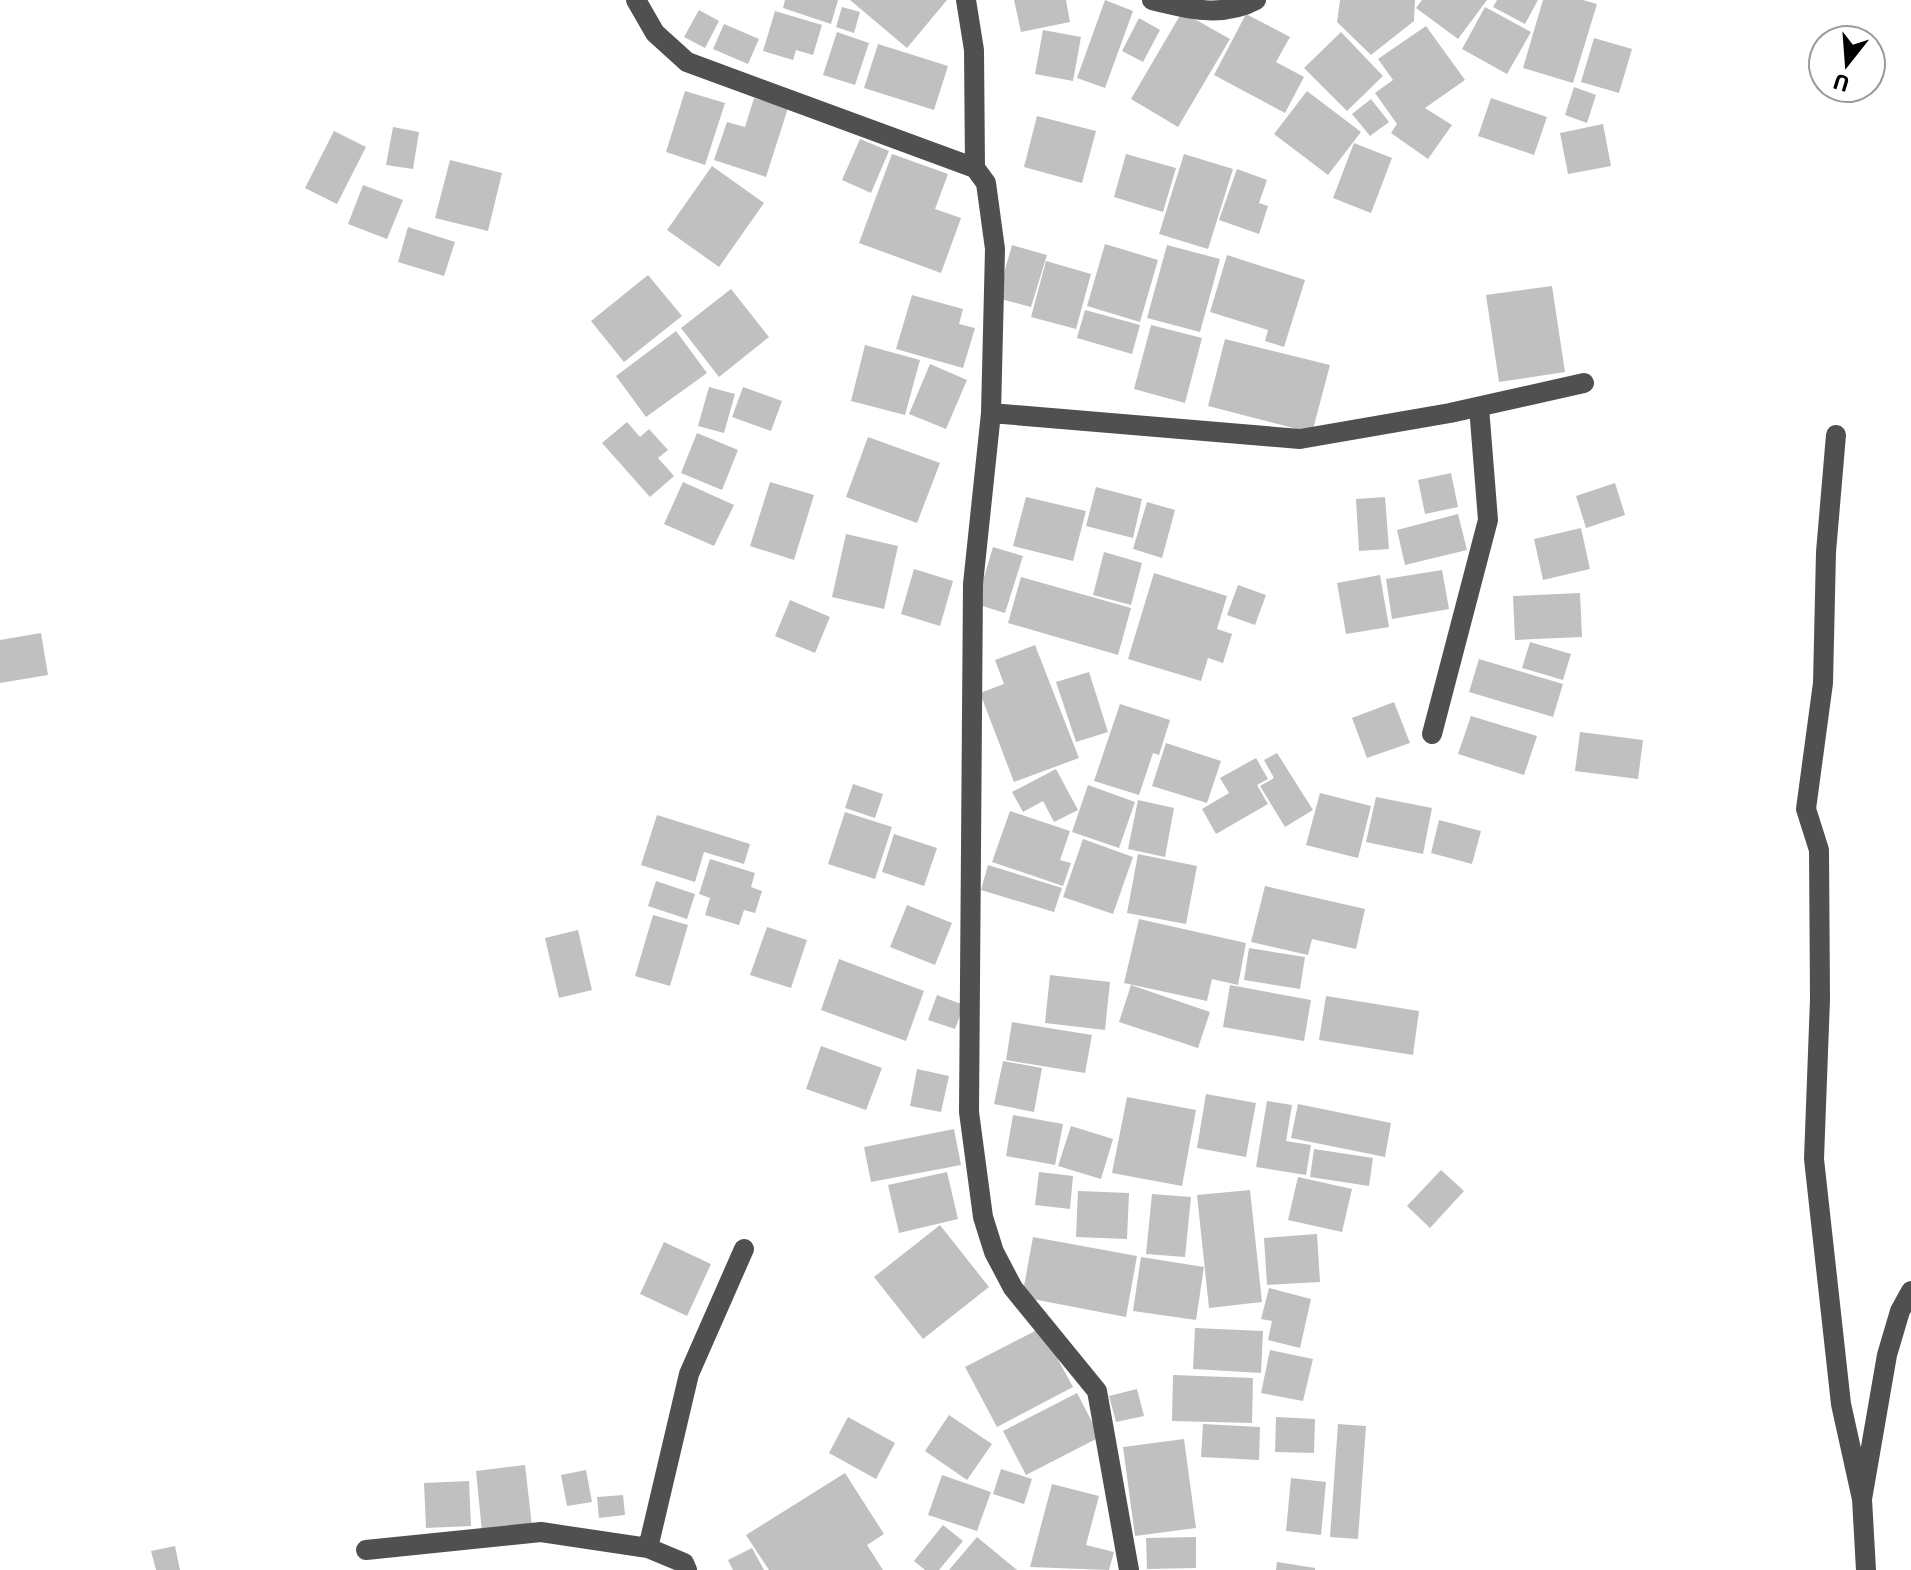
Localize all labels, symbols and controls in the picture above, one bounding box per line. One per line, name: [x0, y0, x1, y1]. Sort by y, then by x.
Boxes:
north arrow: [1807, 24, 1887, 104]
text: U: [1830, 69, 1852, 99]

